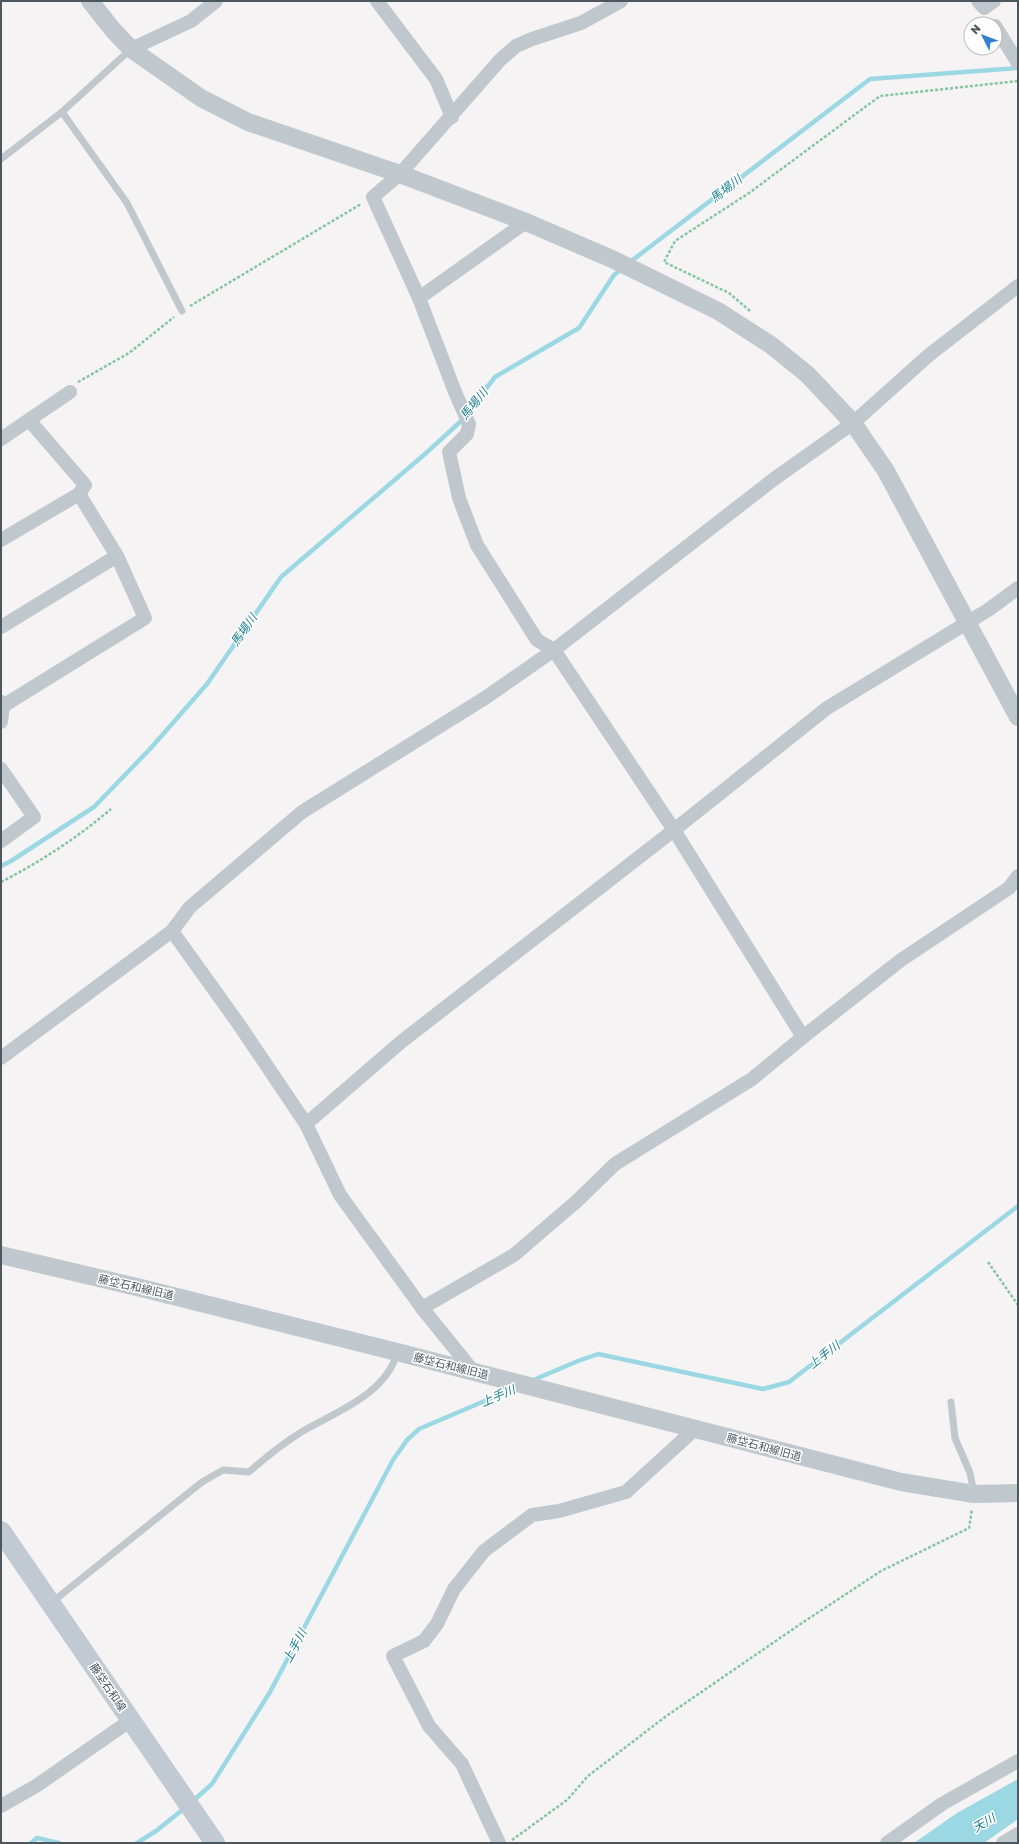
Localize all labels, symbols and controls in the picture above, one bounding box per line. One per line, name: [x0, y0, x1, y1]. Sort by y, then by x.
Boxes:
north arrow: [963, 16, 1003, 56]
text: N: [968, 22, 983, 36]
water label: 馬場川: [707, 170, 746, 206]
water label: 馬場川: [456, 383, 492, 422]
water label: 馬場川: [227, 609, 261, 649]
street label: 藤垈石和線旧道: [97, 1272, 175, 1302]
water label: 上手川: [805, 1336, 844, 1372]
street label: 藤垈石和線旧道: [412, 1350, 490, 1381]
water label: 上手川: [478, 1381, 519, 1409]
street label: 藤垈石和線旧道: [725, 1430, 803, 1463]
water label: 上手川: [279, 1625, 311, 1665]
street label: 藤垈石和線: [88, 1660, 129, 1713]
water label: 天川: [970, 1809, 1000, 1835]

